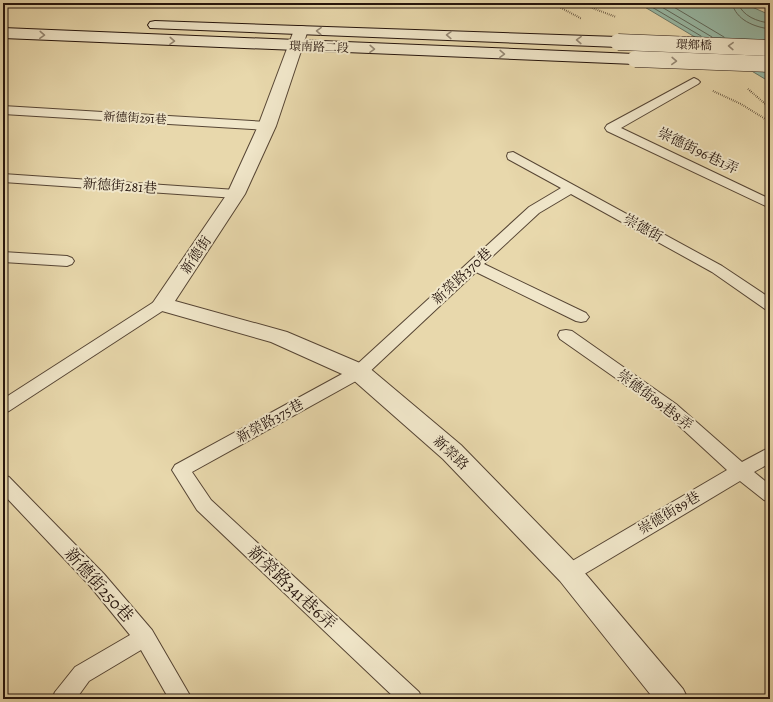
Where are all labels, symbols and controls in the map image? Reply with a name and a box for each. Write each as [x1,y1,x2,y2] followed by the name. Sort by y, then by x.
[316,26,322,35] one-way arrow
[39,30,45,39] one-way arrow
[446,31,452,40] one-way arrow
[169,36,175,45] one-way arrow
[576,36,582,45] one-way arrow
[676,36,712,54] street label: 環鄉橋
[289,38,349,56] street label: 環南路二段
[728,42,734,50] one-way arrow
[369,45,375,54] one-way arrow
[499,50,505,59] one-way arrow
[671,57,677,65] one-way arrow
[103,108,167,128] street label: 新德街291巷
[654,123,742,179] street label: 崇德街96巷1弄
[82,174,158,198] street label: 新德街281巷
[620,210,666,246] street label: 崇德街
[176,232,216,278] street label: 新德街
[428,243,496,309] street label: 新榮路370巷
[613,365,697,435] street label: 崇德街89巷8弄
[233,395,307,447] street label: 新榮路375巷
[429,432,473,474] street label: 新榮路
[634,487,704,539] street label: 崇德街89巷
[243,541,341,635] street label: 新榮路341巷6弄
[60,543,138,627] street label: 新德街250巷

